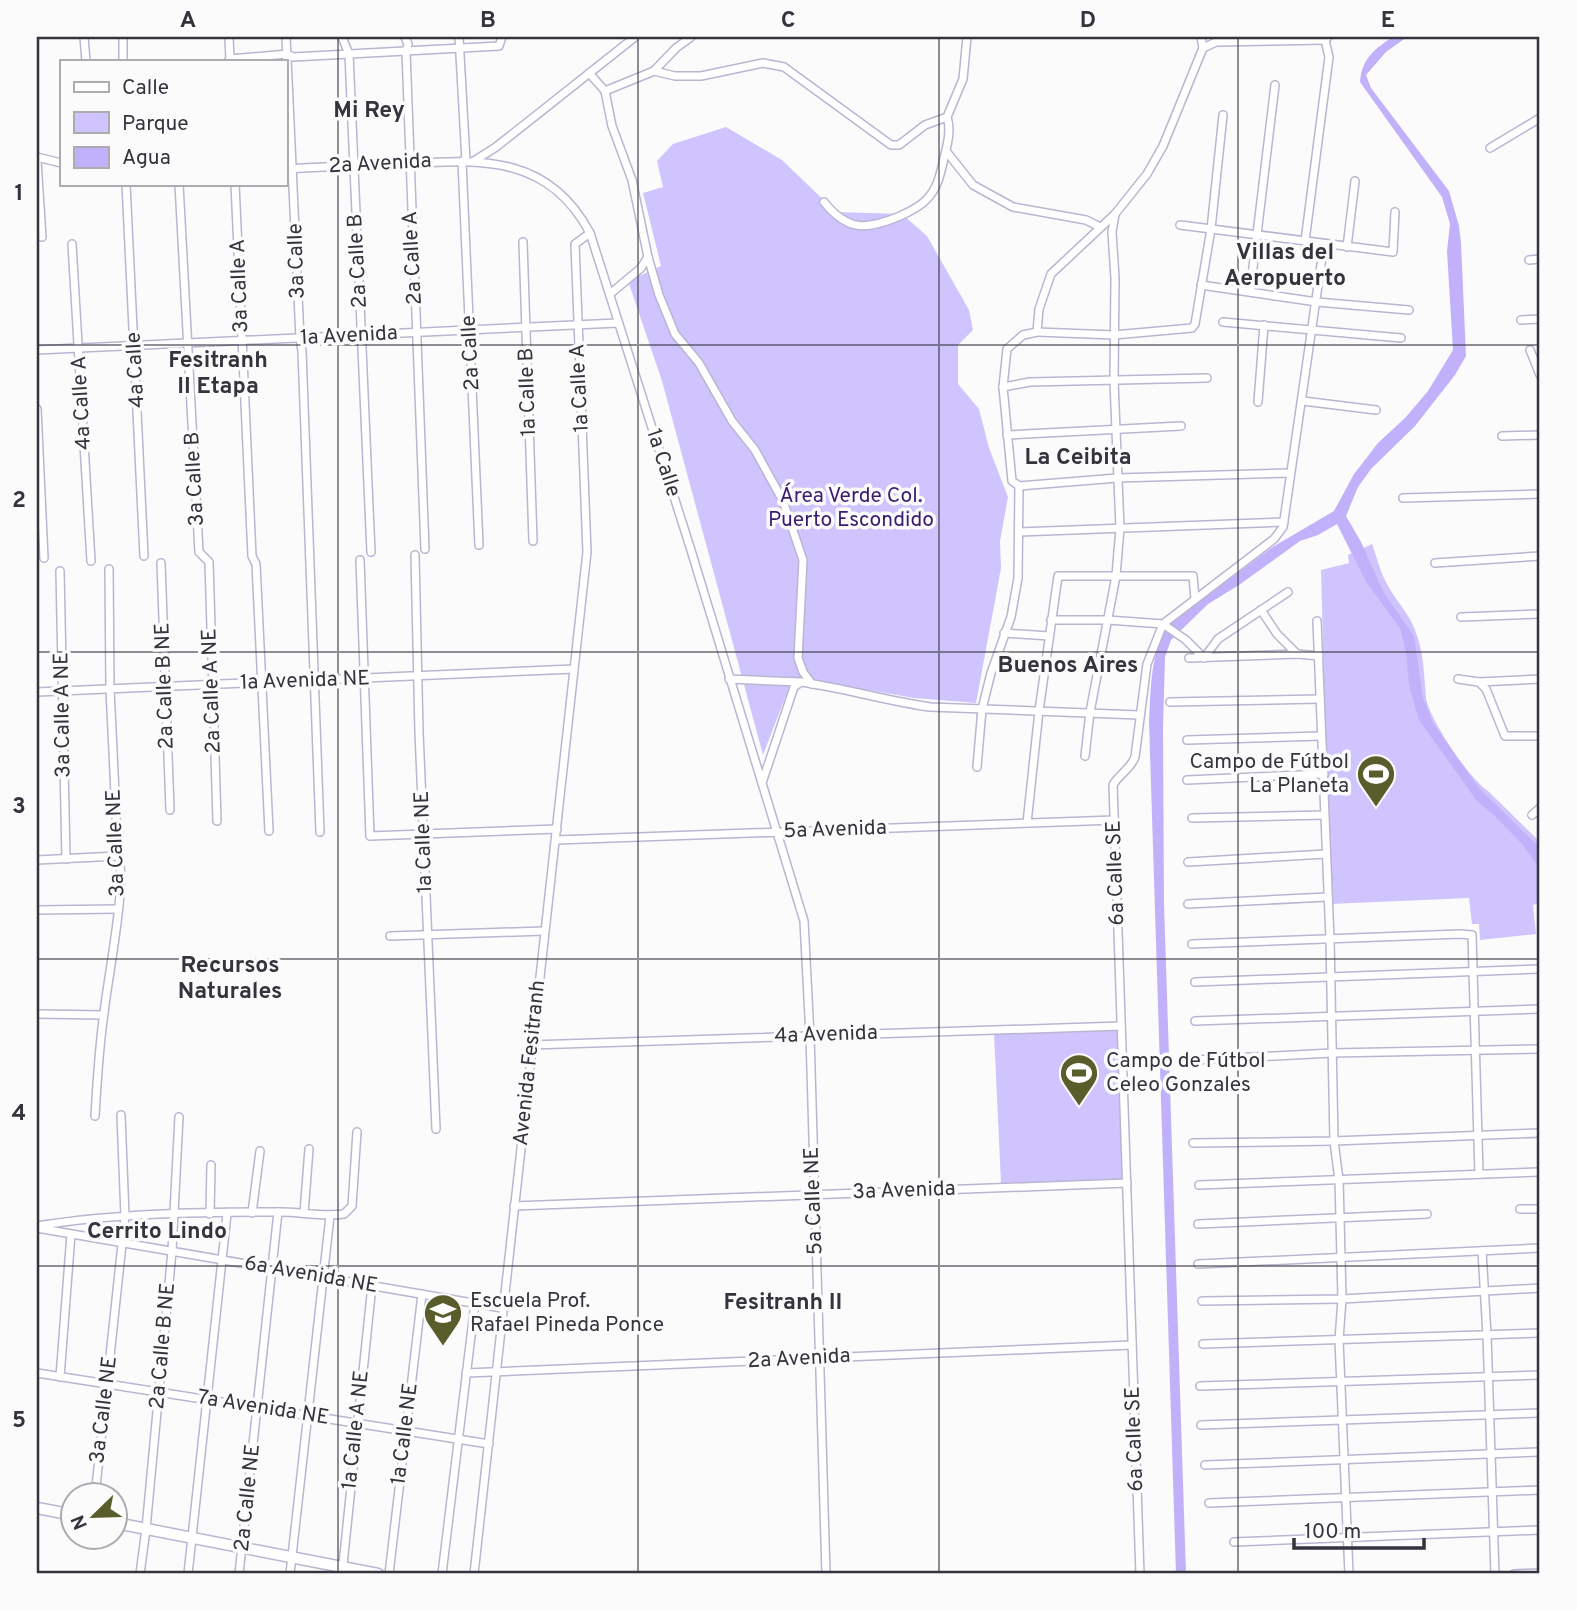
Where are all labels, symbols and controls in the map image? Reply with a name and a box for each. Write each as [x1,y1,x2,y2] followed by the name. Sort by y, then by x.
[180,7,196,36] text: A
[480,7,496,36] text: B
[781,7,795,36] text: C
[1080,7,1096,36] text: D
[1381,7,1395,36] text: E
[60,60,287,186] legend
[122,75,169,102] text: Calle
[333,97,405,126] district label: Mi Rey
[122,111,189,138] text: Parque
[122,145,171,172] text: Agua
[328,148,432,180] street label: 2a Avenida
[14,180,24,209] text: 1
[397,210,429,306] street label: 2a Calle A
[342,213,374,309] street label: 2a Calle B
[282,223,312,299] street label: 3a Calle
[225,239,255,333] street label: 3a Calle A
[1224,239,1346,294] district label: Villas del Aeropuerto
[456,314,486,392] street label: 2a Calle
[300,320,398,352] street label: 1a Avenida
[121,331,151,409] street label: 4a Calle
[564,343,596,433] street label: 1a Calle A
[168,347,268,402] district label: Fesitranh II Etapa
[513,347,543,437] street label: 1a Calle B
[66,355,98,451] street label: 4a Calle A
[639,425,687,501] street label: 1a Calle
[179,431,211,527] street label: 3a Calle B
[1024,444,1132,473] district label: La Ceibita
[768,482,934,534] park label: Área Verde Col. Puerto Escondido
[12,487,26,516] text: 2
[149,622,181,750] street label: 2a Calle B NE
[196,628,228,754] street label: 2a Calle A NE
[48,652,78,778] street label: 3a Calle A NE
[998,652,1138,681] district label: Buenos Aires
[240,665,370,697] street label: 1a Avenida NE
[1189,749,1349,800] place label: Campo de Fútbol La Planeta
[1355,753,1397,808] sports icon: Campo de Fútbol La Planeta
[101,789,131,897] street label: 3a Calle NE
[409,790,439,894] street label: 1a Calle NE
[12,793,26,822] text: 3
[783,815,887,845] street label: 5a Avenida
[1101,820,1131,926] street label: 6a Calle SE
[178,952,282,1007] district label: Recursos Naturales
[508,979,552,1147] street label: Avenida Fesitranh
[774,1020,878,1050] street label: 4a Avenida
[1106,1048,1266,1099] place label: Campo de Fútbol Celeo Gonzales
[1058,1052,1100,1107] sports icon: Campo de Fútbol Celeo Gonzales
[12,1100,26,1129] text: 4
[799,1146,829,1256] street label: 5a Calle NE
[852,1176,956,1206] street label: 3a Avenida
[87,1218,227,1247] district label: Cerrito Lindo
[242,1250,380,1300] street label: 6a Avenida NE
[144,1282,182,1410] street label: 2a Calle B NE
[470,1288,664,1339] place label: Escuela Prof. Rafael Pineda Ponce
[724,1289,842,1318] district label: Fesitranh II
[422,1292,464,1347] school or university icon: Escuela Prof. Rafael Pineda Ponce
[747,1343,851,1375] street label: 2a Avenida
[84,1355,124,1465] street label: 3a Calle NE
[336,1369,376,1491] street label: 1a Calle A NE
[385,1382,425,1486] street label: 1a Calle NE
[195,1384,331,1432] street label: 7a Avenida NE
[1120,1386,1150,1492] street label: 6a Calle SE
[12,1407,26,1436] text: 5
[229,1443,267,1553] street label: 2a Calle NE
[60,1482,130,1552] north arrow
[1294,1506,1423,1550] scale bar
[66,1511,94,1533] text: N
[1304,1519,1361,1546] text: 100 m

